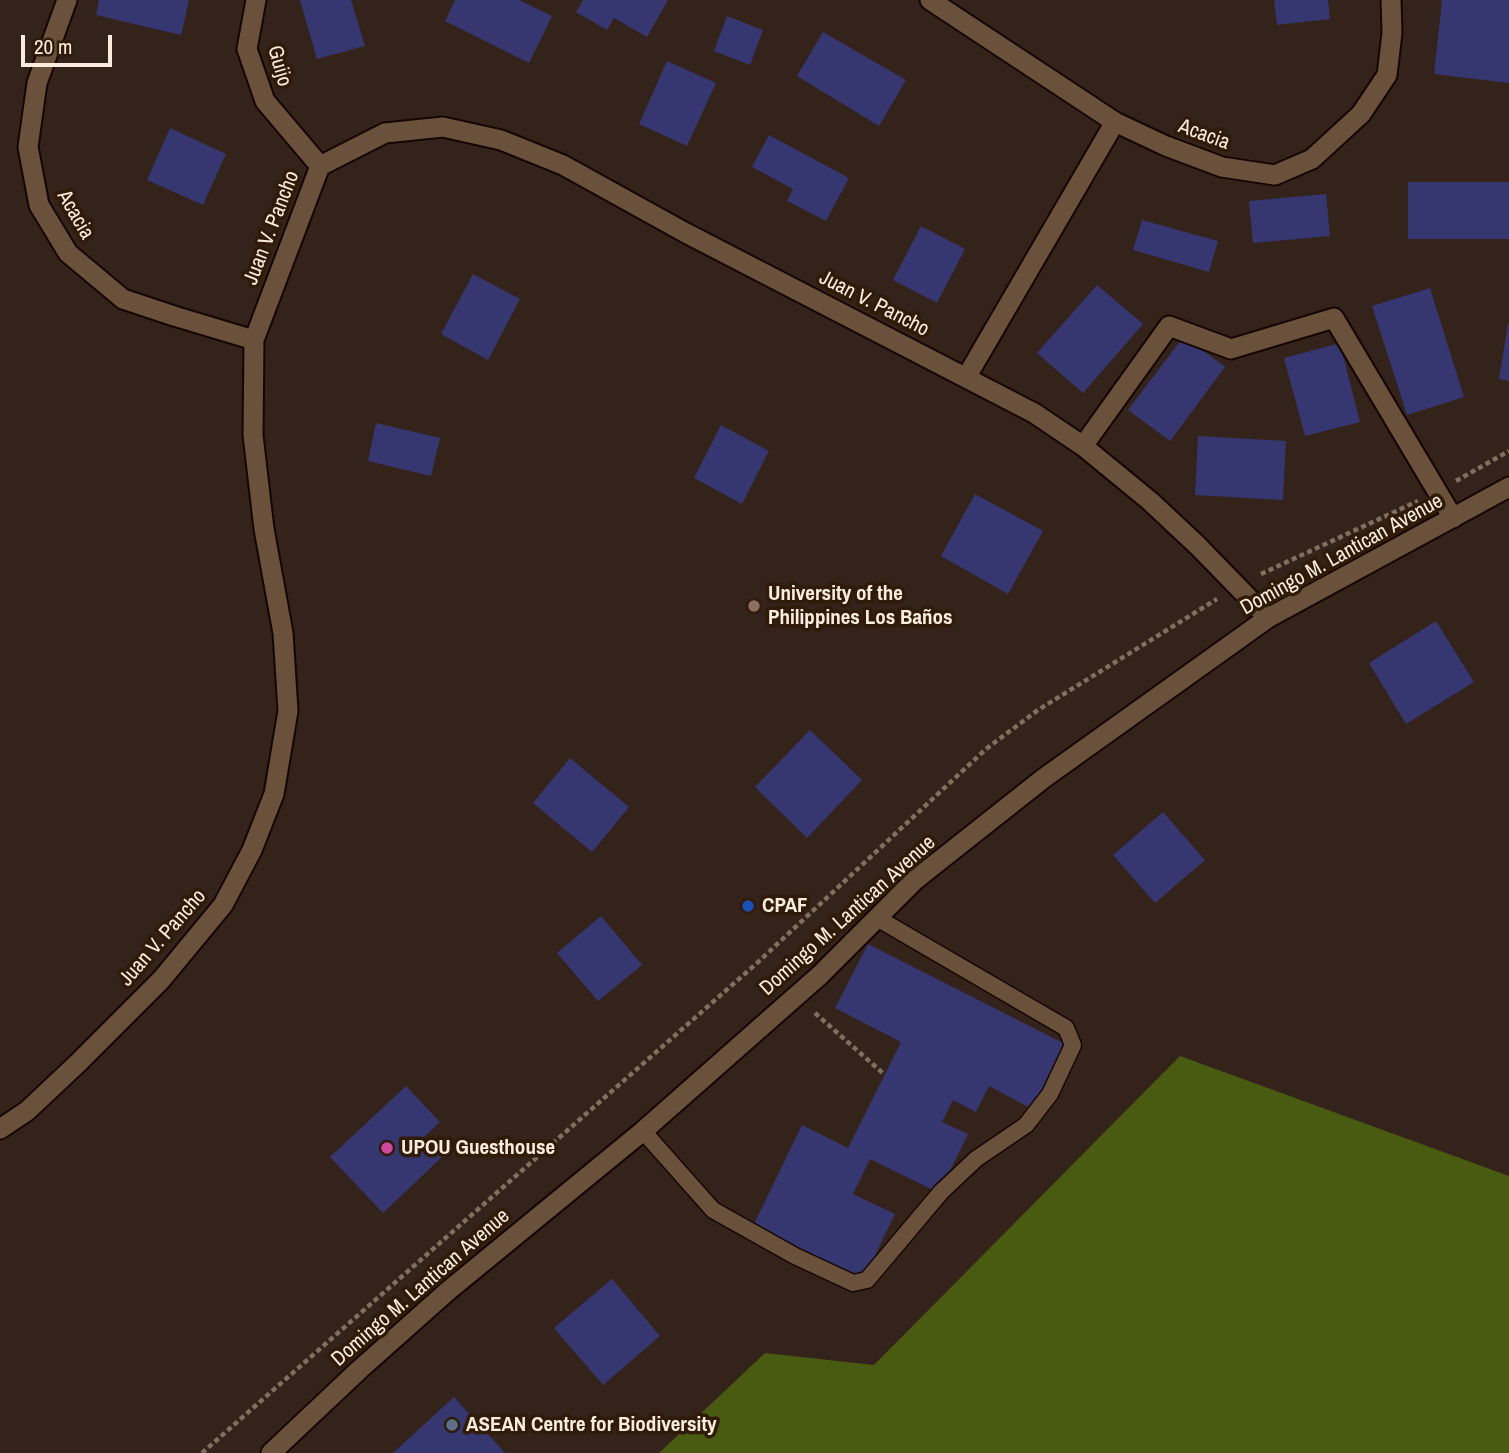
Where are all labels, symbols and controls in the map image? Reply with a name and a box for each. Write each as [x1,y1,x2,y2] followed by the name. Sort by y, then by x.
[24,21,116,65] scale bar
[34,32,72,61] text: 20 m
[261,43,297,89] street label: Guijo
[1175,114,1233,156] street label: Acacia
[239,167,305,289] street label: Juan V. Pancho
[51,186,99,244] street label: Acacia
[815,266,933,342] street label: Juan V. Pancho
[1236,489,1448,621] street label: Domingo M. Lantican Avenue
[768,581,953,631] place label: University of the Philippines Los Baños
[746,598,762,614] marker: University of the Philippines Los Baños
[755,831,941,1001] street label: Domingo M. Lantican Avenue
[114,884,212,992] street label: Juan V. Pancho
[762,893,808,919] place label: CPAF
[740,898,756,914] marker: CPAF
[401,1135,555,1161] place label: UPOU Guesthouse
[379,1140,395,1156] marker: UPOU Guesthouse
[327,1204,515,1372] street label: Domingo M. Lantican Avenue
[466,1412,717,1438] place label: ASEAN Centre for Biodiversity
[444,1417,460,1433] marker: ASEAN Centre for Biodiversity

